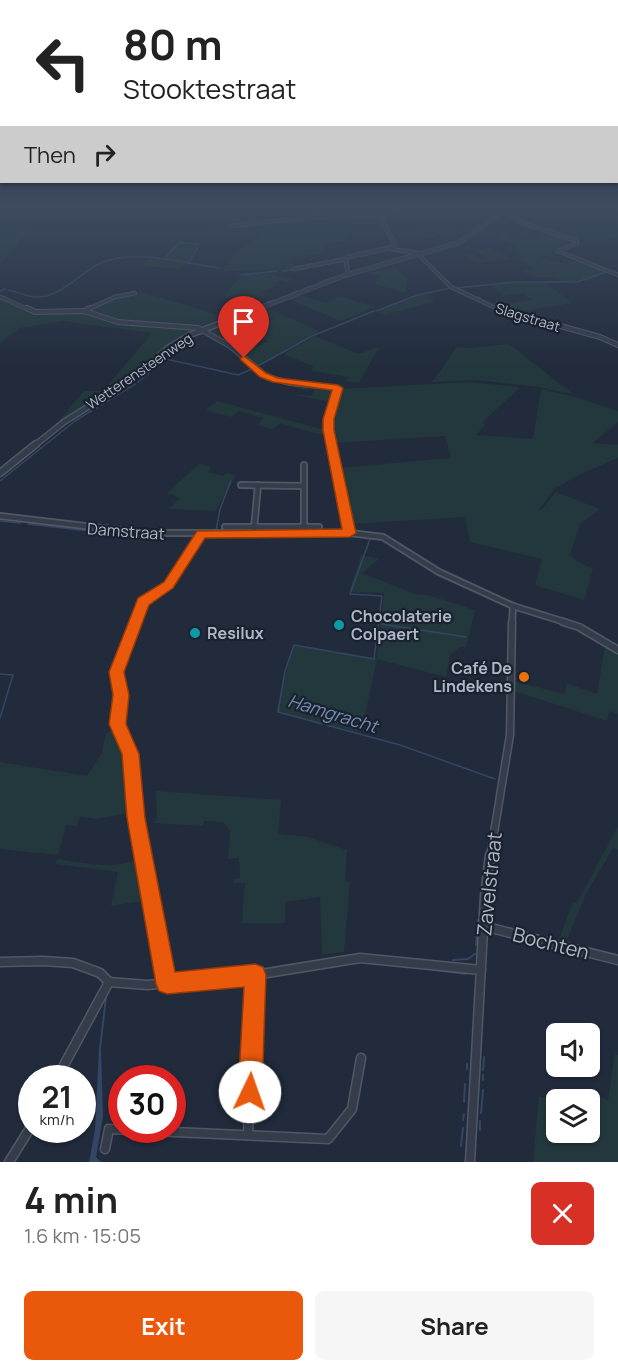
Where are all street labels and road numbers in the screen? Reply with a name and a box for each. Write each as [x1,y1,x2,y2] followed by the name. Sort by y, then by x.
[493,298,563,336] street label: Slagstraat
[82,328,196,414] street label: Wetterensteenweg
[87,517,165,545] street label: Damstraat
[470,831,508,937] street label: Zavelstraat
[510,920,592,966] street label: Bochten

